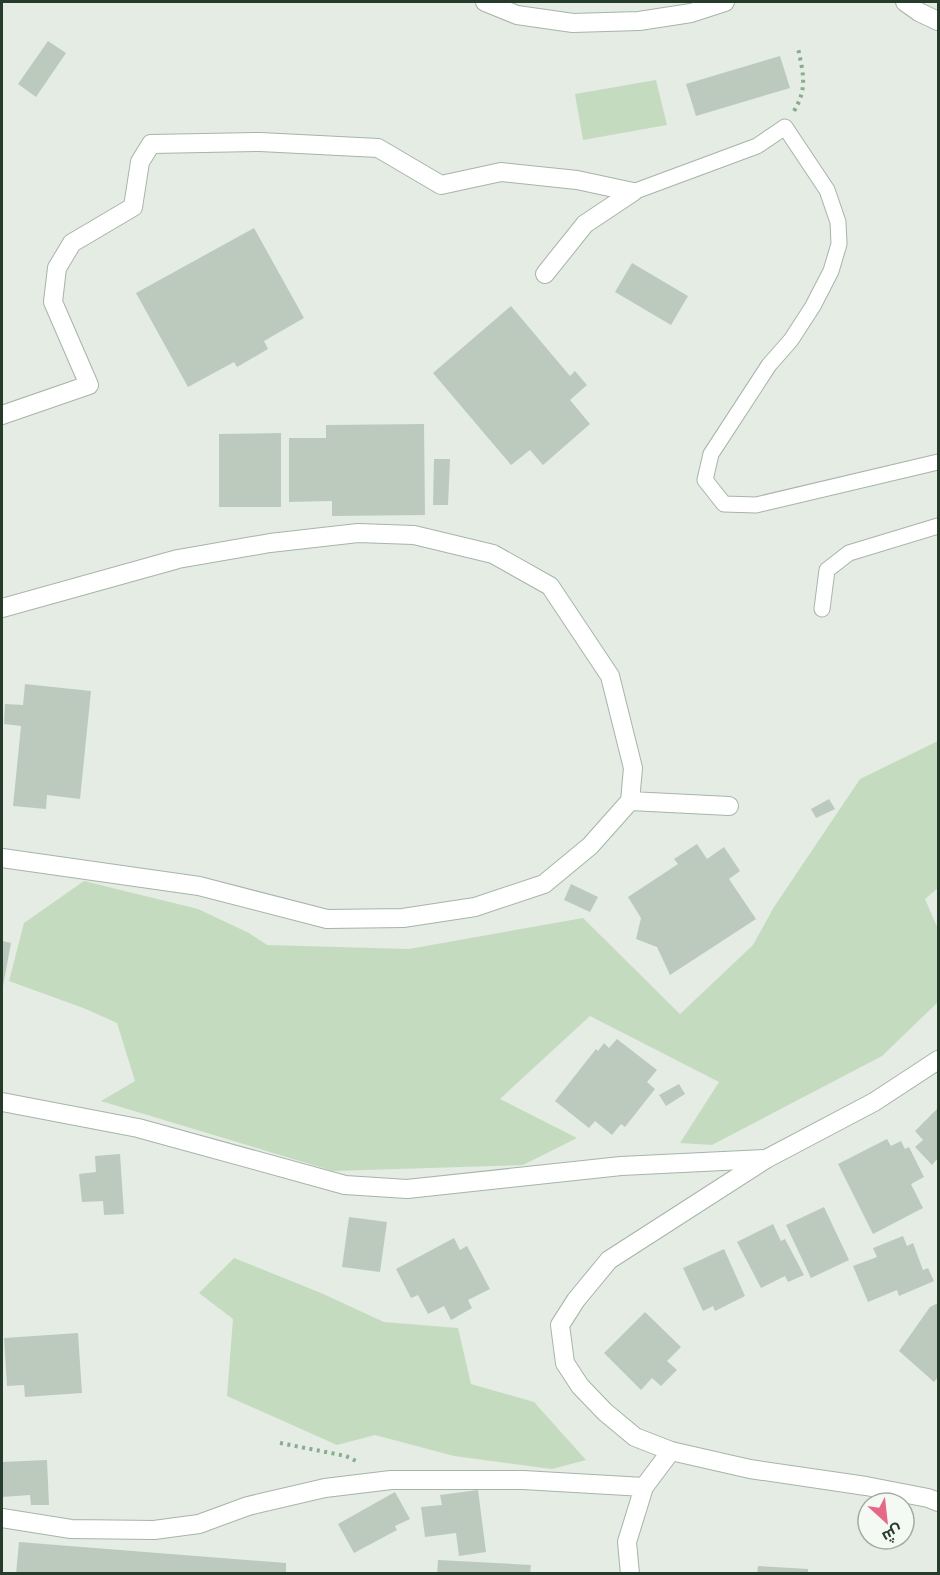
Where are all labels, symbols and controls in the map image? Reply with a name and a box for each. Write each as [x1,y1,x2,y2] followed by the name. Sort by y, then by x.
[856,1491,916,1551] north arrow
[879,1521,906,1548] text: ش

